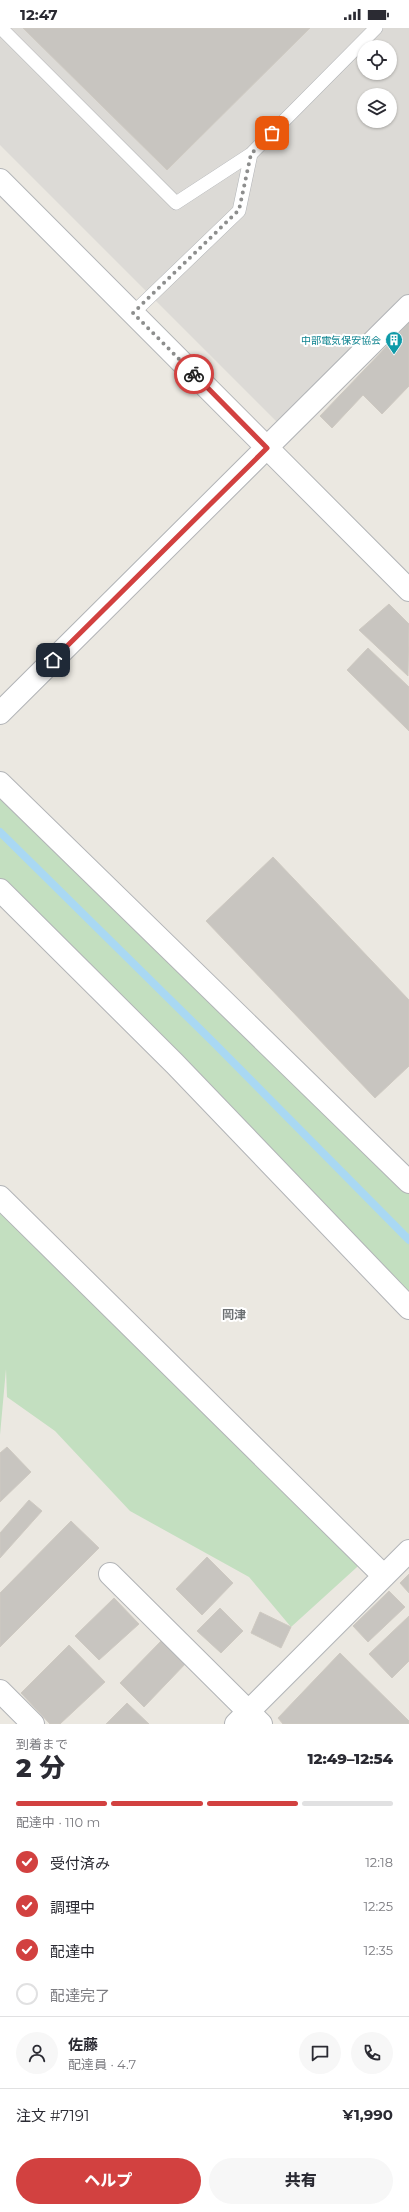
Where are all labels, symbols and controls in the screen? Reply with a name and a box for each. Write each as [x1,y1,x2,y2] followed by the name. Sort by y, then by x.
[20,5,58,24] text: 12:47
[357,40,397,128] map controls
[357,40,397,80] button: locate
[357,88,397,128] button: layers
[255,116,289,150] pin
[261,122,283,144] icon: bag
[384,330,404,355] building icon: 中部電気保安協会
[301,334,381,347] place label: 中部電気保安協会
[174,354,214,394] courier
[183,363,205,385] icon: bike
[36,643,70,677] pin
[42,649,64,671] icon: home
[222,1307,246,1322] district label: 岡津
[16,1736,68,1752] text: 到着まで
[307,1749,393,1768] text: 12:49–12:54
[16,1752,65,1784] text: 2 分
[16,1814,100,1830] text: 配達中 · 110 m
[16,1851,38,1873] icon: check
[50,1854,110,1873] text: 受付済み
[365,1854,393,1870] text: 12:18
[16,1895,38,1917] icon: check
[50,1898,95,1917] text: 調理中
[363,1898,393,1914] text: 12:25
[16,1939,38,1961] icon: check
[50,1942,95,1961] text: 配達中
[364,1942,393,1958] text: 12:35
[50,1986,110,2005] text: 配達完了
[16,2032,58,2074] button: person
[299,2032,341,2074] button: chat
[351,2032,393,2074] button: phone
[68,2035,98,2054] text: 佐藤
[68,2056,136,2072] text: 配達員 · 4.7
[342,2105,393,2124] text: ¥1,990
[16,2106,89,2125] text: 注文 #7191
[16,2158,201,2204] button: ヘルプ
[209,2158,393,2204] button: 共有

